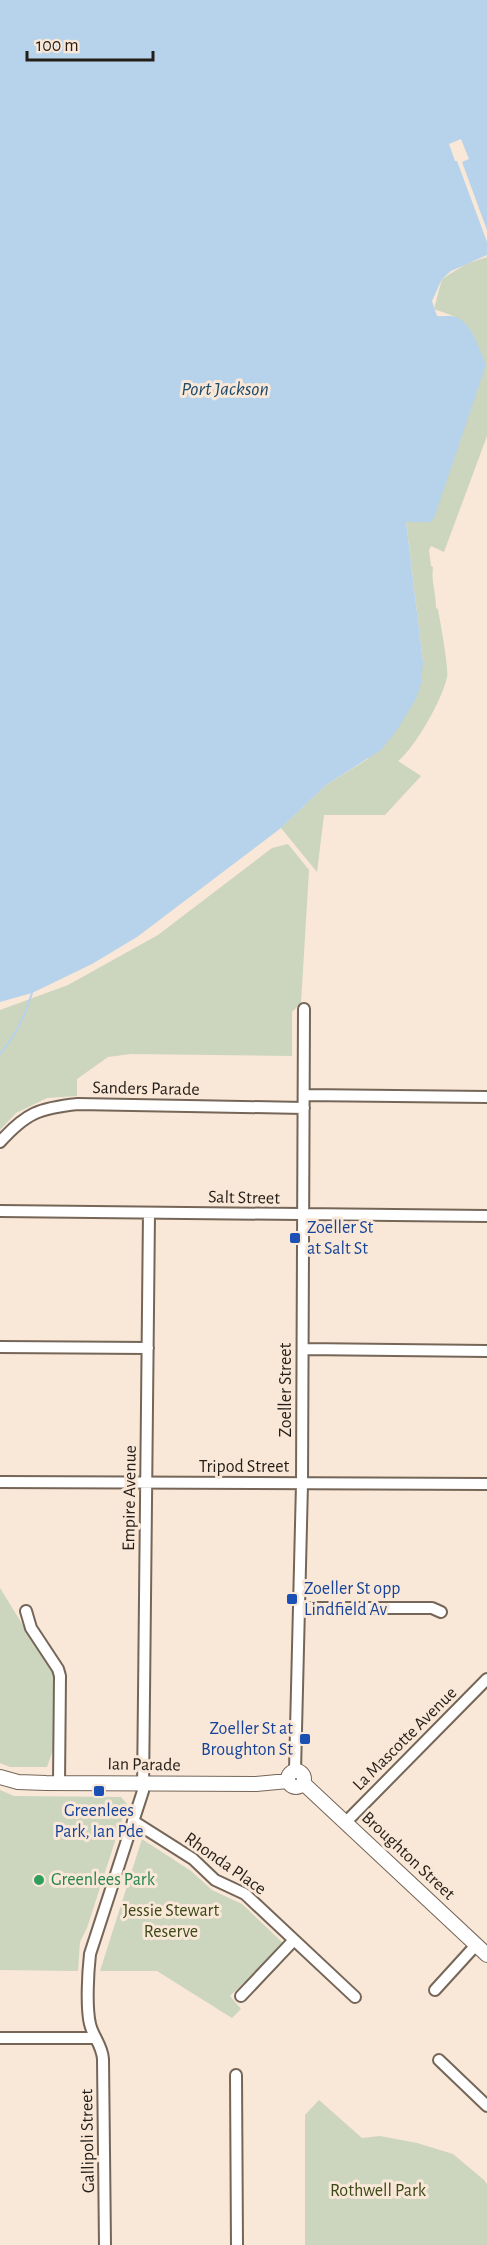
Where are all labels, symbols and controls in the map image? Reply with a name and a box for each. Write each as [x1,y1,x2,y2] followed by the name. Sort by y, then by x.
[27,24,153,62] scale bar
[36,37,79,55] text: 100 m
[181,379,269,399] water label: Port Jackson
[92,1079,200,1099] street label: Sanders Parade
[208,1188,280,1208] street label: Salt Street
[307,1219,374,1258] place label: Zoeller St at Salt St
[288,1231,302,1245] marker: Zoeller St at Salt St
[277,1342,295,1437] street label: Zoeller Street
[120,1445,140,1551] street label: Empire Avenue
[199,1458,290,1476] street label: Tripod Street
[304,1580,401,1619] place label: Zoeller St opp Lindfield Av
[285,1592,299,1606] marker: Zoeller St opp Lindfield Av
[350,1684,460,1794] street label: La Mascotte Avenue
[201,1720,293,1759] place label: Zoeller St at Broughton St
[298,1732,312,1746] marker: Zoeller St at Broughton St
[107,1755,181,1775] street label: Ian Parade
[92,1784,106,1798] marker: Greenlees Park, Ian Pde
[54,1802,144,1841] place label: Greenlees Park, Ian Pde
[358,1808,458,1904] street label: Broughton Street
[181,1829,269,1899] street label: Rhonda Place
[51,1871,156,1889] place label: Greenlees Park
[32,1873,46,1887] marker: Greenlees Park
[123,1902,219,1941] park label: Jessie Stewart Reserve
[78,2088,98,2193] street label: Gallipoli Street
[330,2182,427,2200] park label: Rothwell Park

